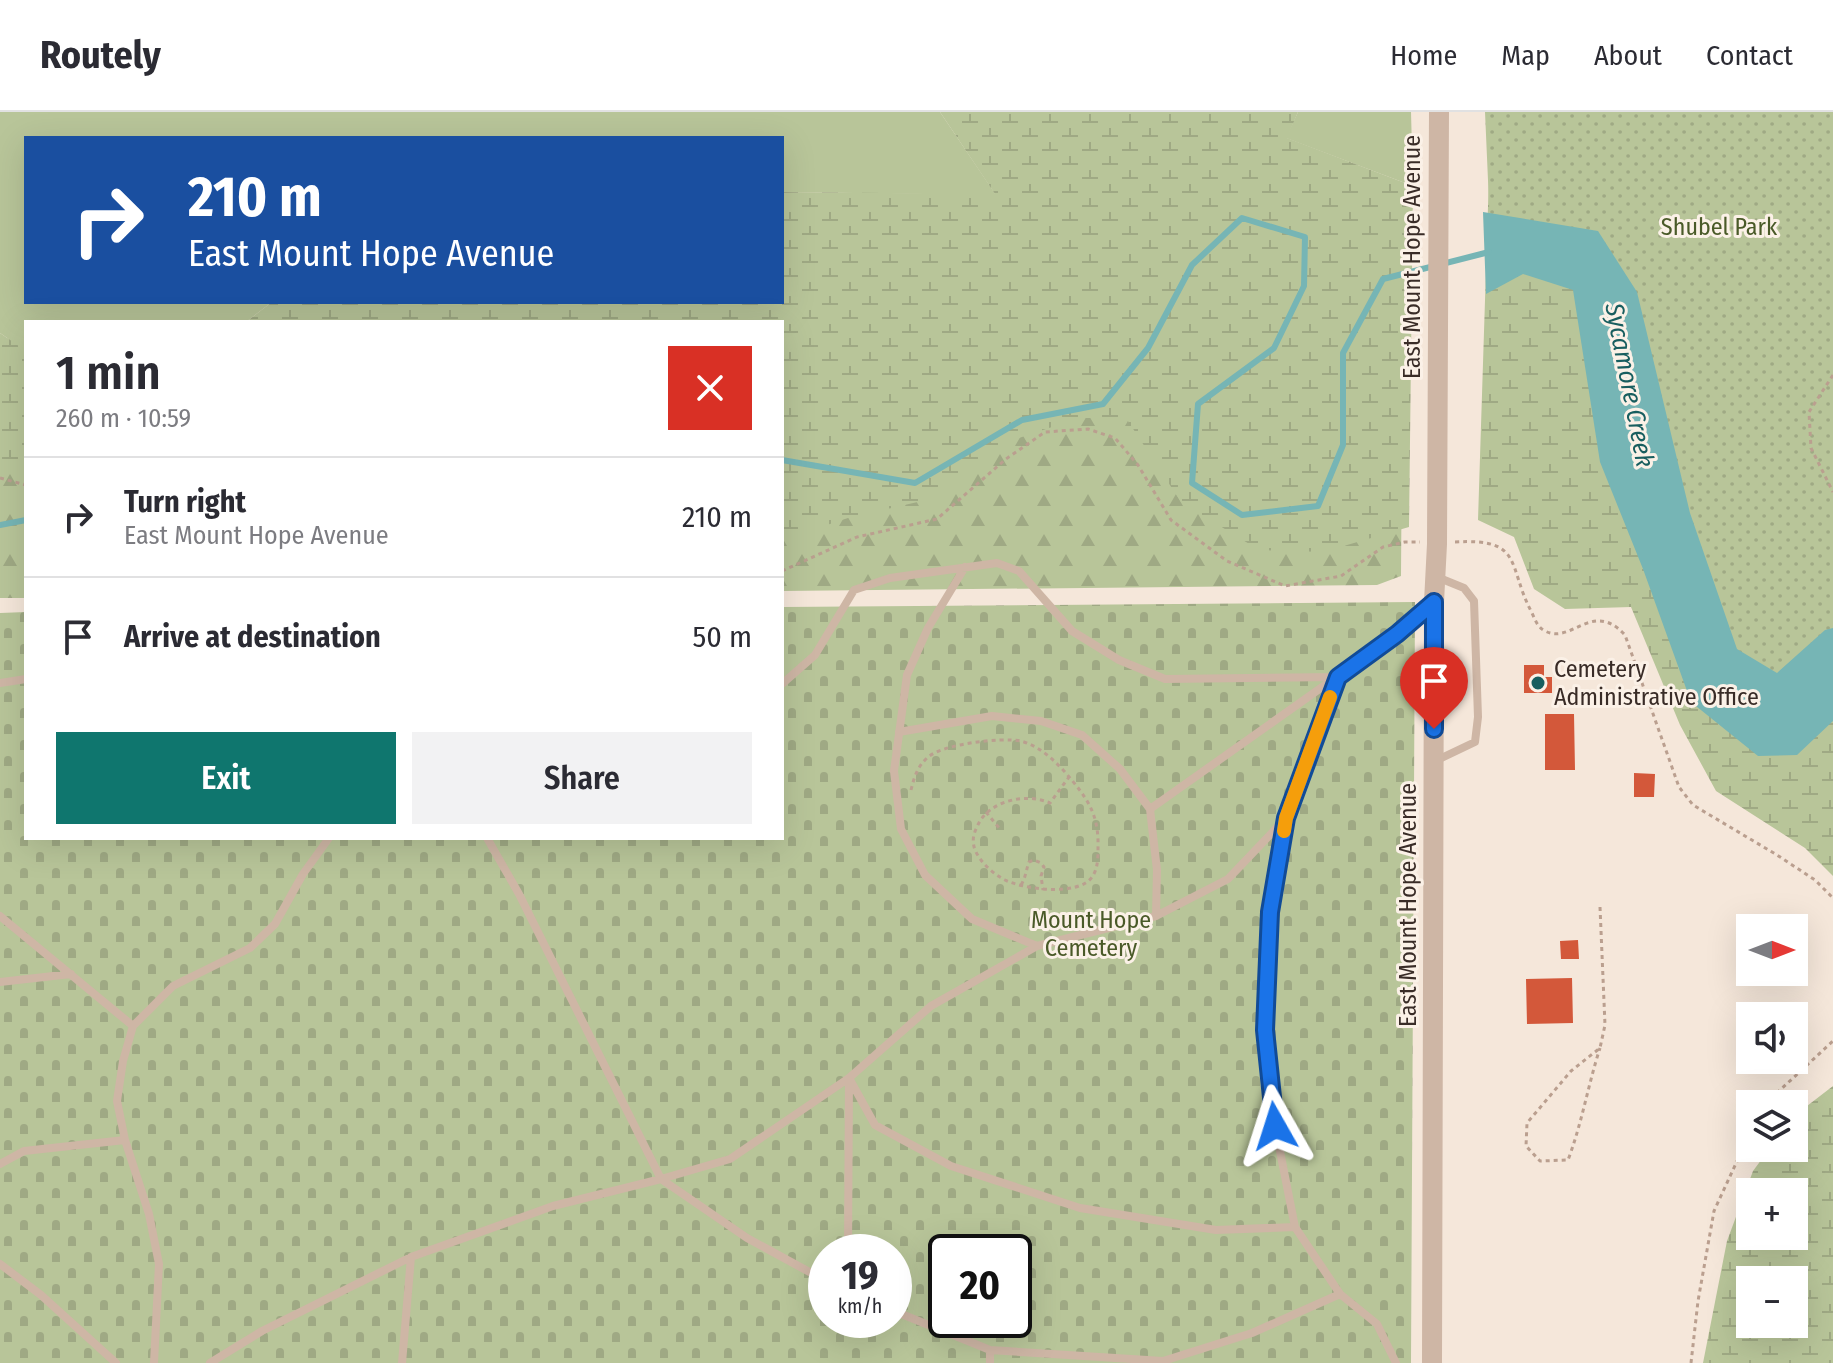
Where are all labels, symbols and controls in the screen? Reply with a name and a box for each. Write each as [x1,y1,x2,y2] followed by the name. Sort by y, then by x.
[40,32,161,78] text: Routely
[1390,39,1457,72] text: Home
[1501,39,1550,72] text: Map
[1594,39,1662,72] text: About
[1706,39,1793,72] text: Contact
[1398,135,1426,379] street label: East Mount Hope Avenue
[188,164,322,231] text: 210 m
[56,168,160,272] icon: right
[1661,213,1778,241] park label: Shubel Park
[188,232,554,276] text: East Mount Hope Avenue
[1598,299,1661,470] water label: Sycamore Creek
[56,344,161,402] text: 1 min
[668,346,752,430] button: close
[56,403,191,434] text: 260 m · 10:59
[124,484,246,520] text: Turn right
[56,495,100,539] icon: right
[682,499,752,535] text: 210 m
[124,520,389,551] text: East Mount Hope Avenue
[56,615,100,659] icon: arrive
[124,619,381,655] text: Arrive at destination
[692,619,752,655] text: 50 m
[1400,647,1468,729] pin
[1554,655,1759,711] place label: Cemetery Administrative Office
[1412,659,1456,703] icon: arrive
[1529,674,1547,692] marker: Cemetery Administrative Office
[56,732,396,824] button: Exit
[412,732,752,824] button: Share
[1394,783,1422,1027] street label: East Mount Hope Avenue
[1031,906,1151,962] park label: Mount Hope Cemetery
[1736,914,1808,986] north arrow
[1736,914,1808,1338] map controls
[1736,1002,1808,1074] button: sound
[1233,1084,1317,1168] position arrow
[1736,1090,1808,1162] button: layers
[1736,1178,1808,1250] button: +
[928,1234,1032,1338] speed limit sign: 20
[841,1252,879,1300] text: 19
[1736,1266,1808,1338] button: −
[838,1294,882,1318] text: km/h

